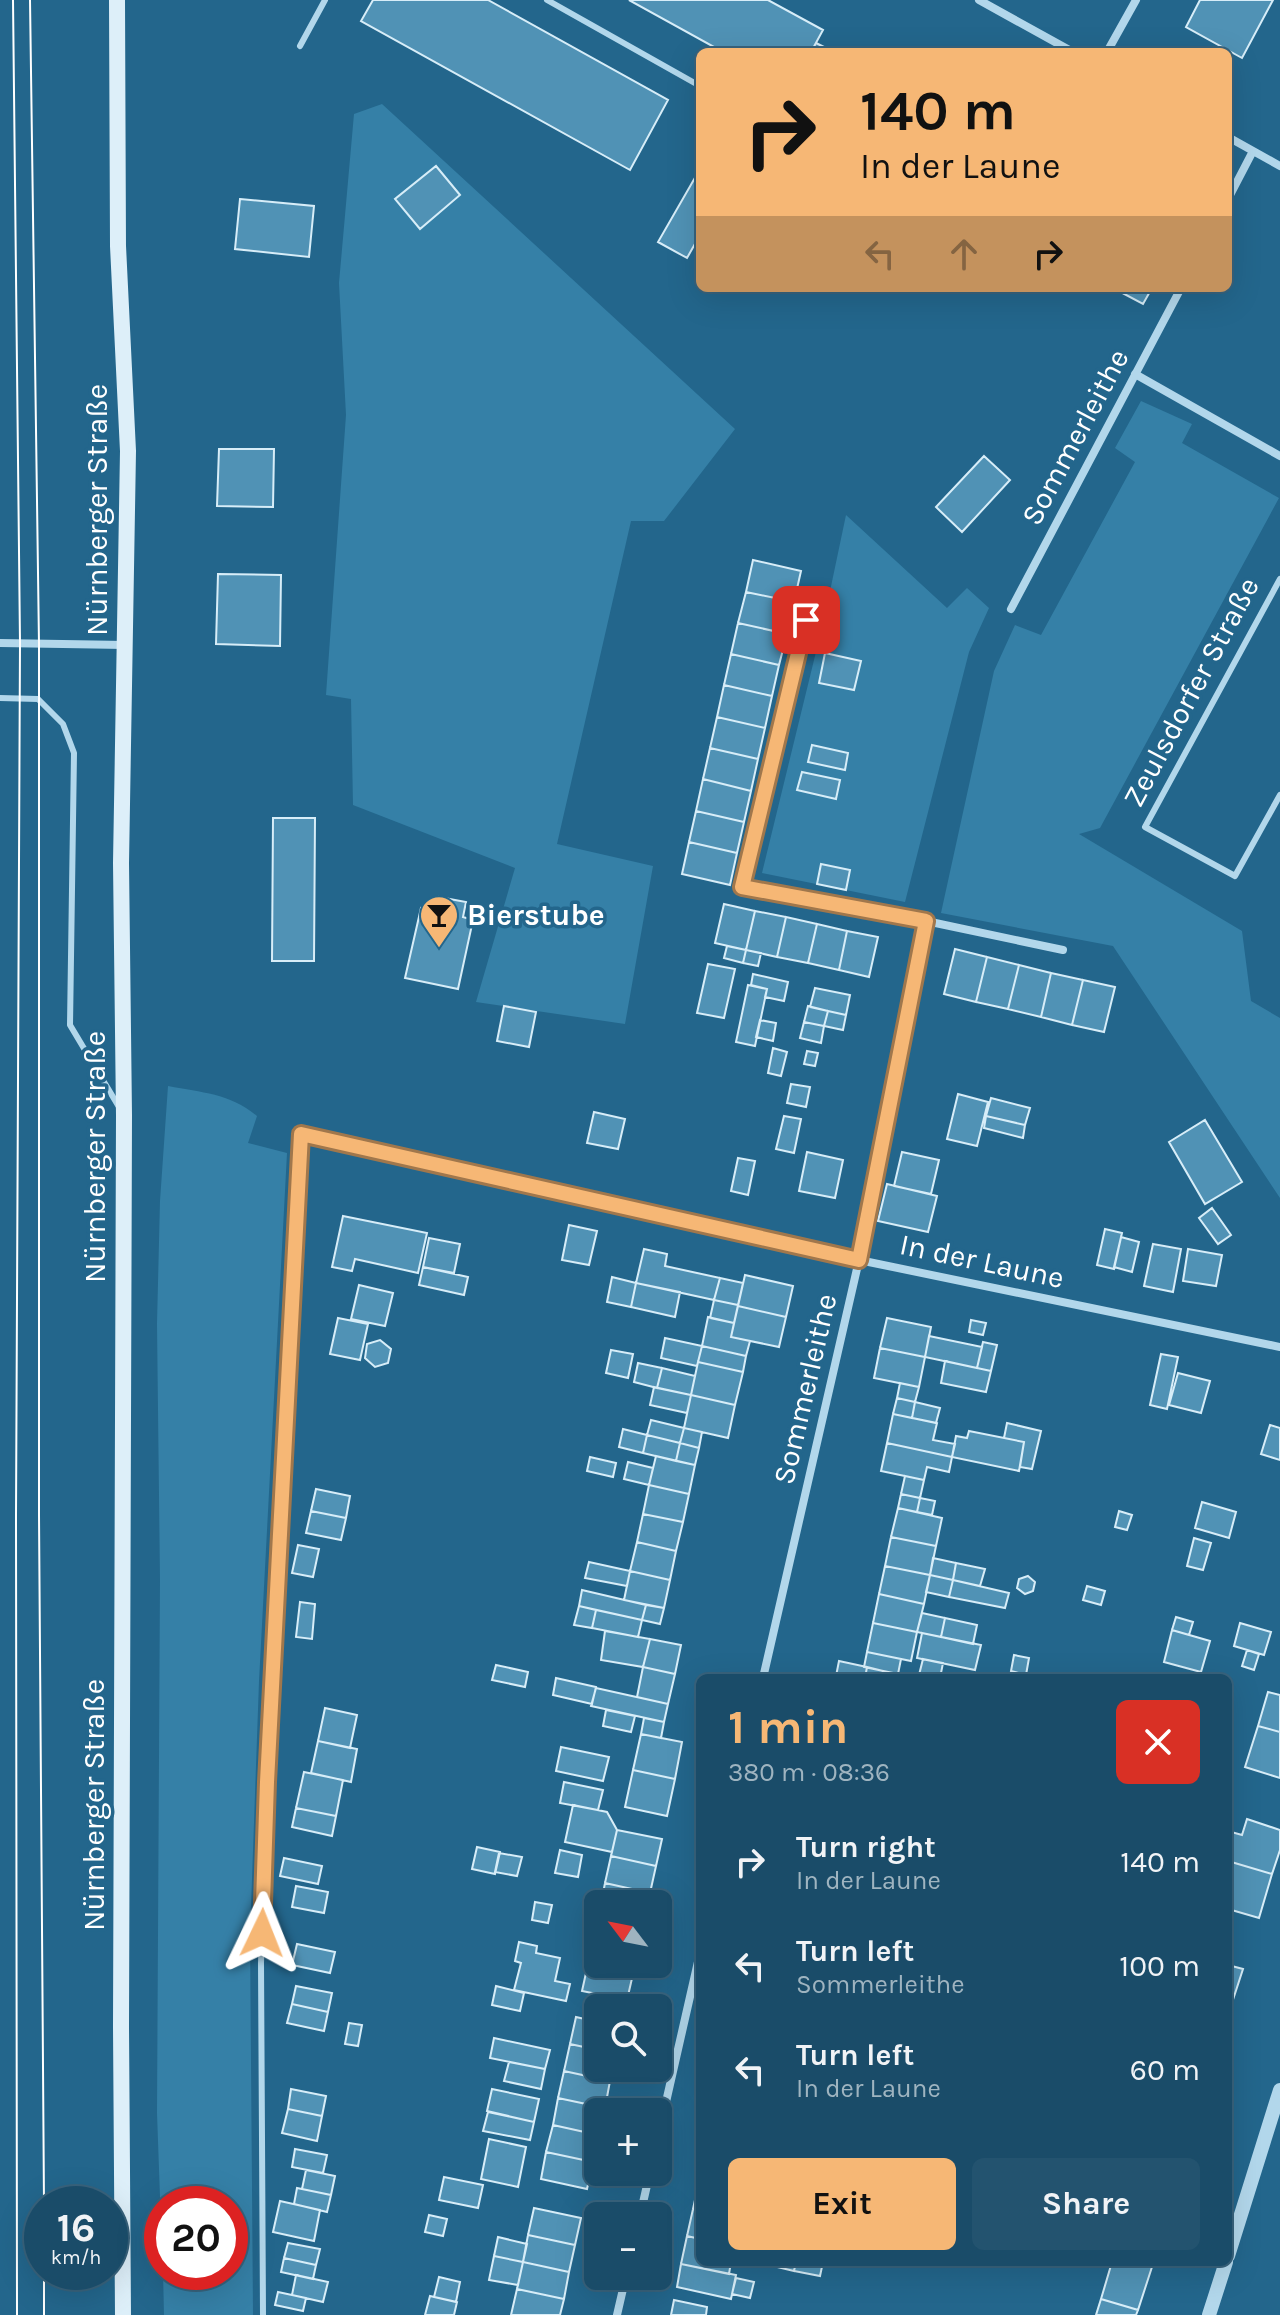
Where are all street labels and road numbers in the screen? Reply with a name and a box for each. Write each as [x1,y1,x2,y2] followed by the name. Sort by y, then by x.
[1013,343,1137,531] street label: Sommerleithe
[79,384,115,636] street label: Nürnberger Straße
[1115,571,1267,813] street label: Zeulsdorfer Straße
[77,1031,113,1283] street label: Nürnberger Straße
[897,1226,1067,1296] street label: In der Laune
[766,1290,844,1488] street label: Sommerleithe
[76,1679,112,1931] street label: Nürnberger Straße

